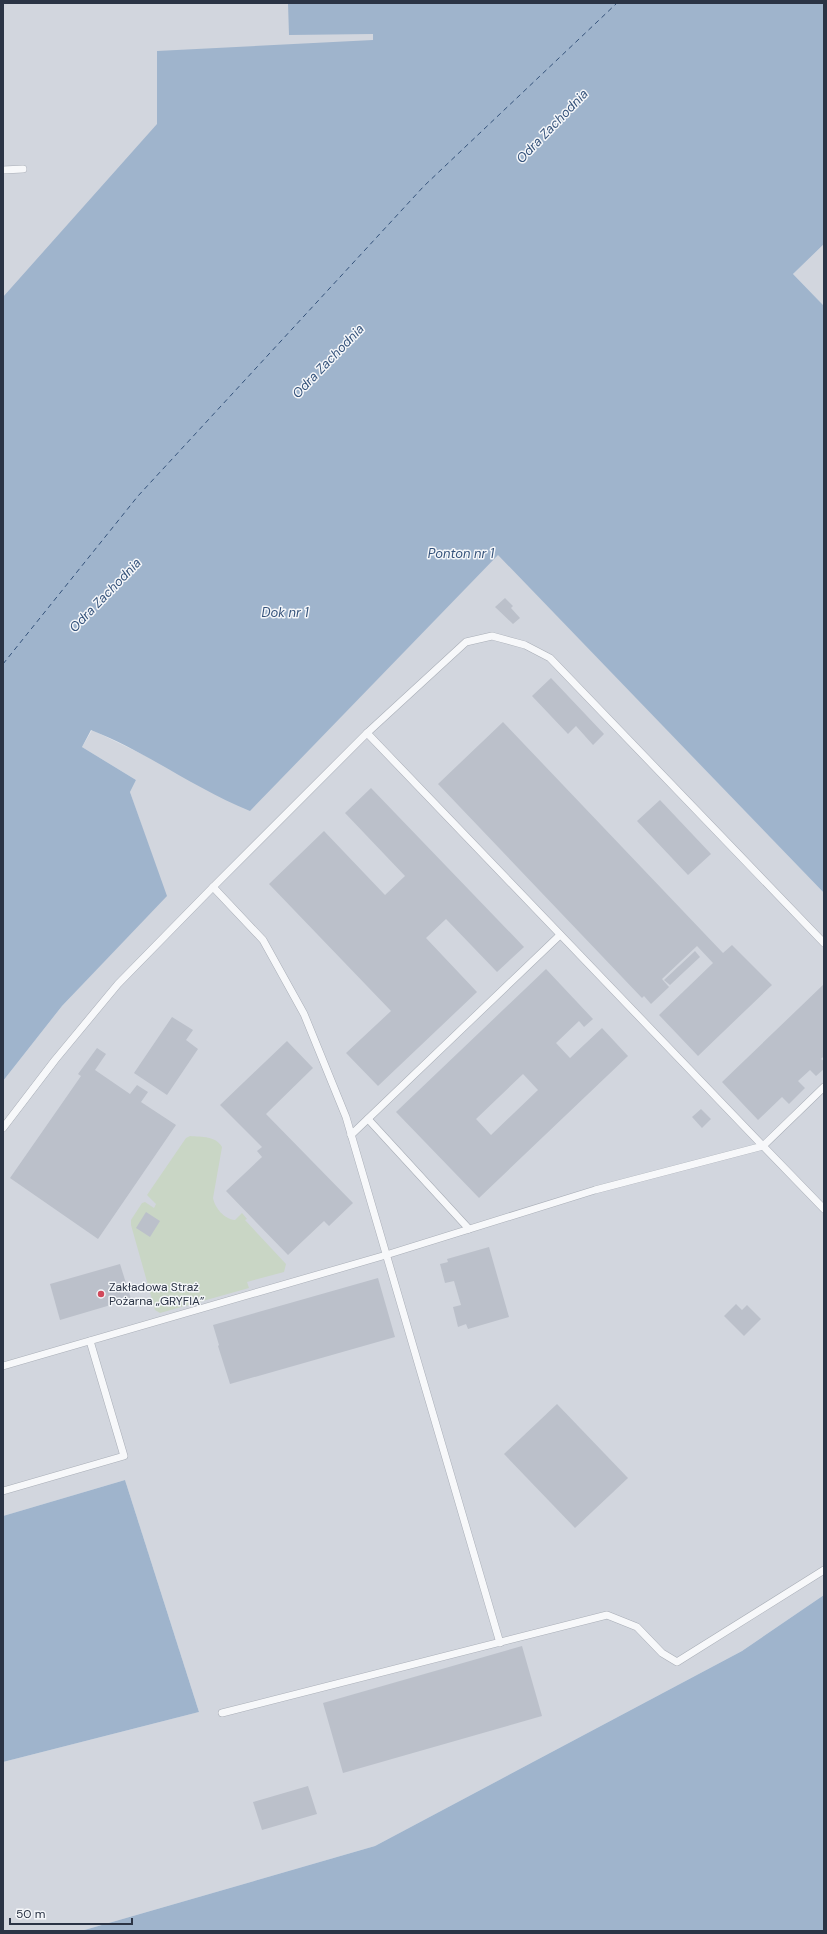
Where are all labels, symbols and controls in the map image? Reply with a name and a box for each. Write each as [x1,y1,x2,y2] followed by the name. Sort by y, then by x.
[512,85,592,167] water label: Odra Zachodnia
[288,320,368,402] water label: Odra Zachodnia
[428,545,495,562] water label: Ponton nr 1
[65,554,145,636] water label: Odra Zachodnia
[261,604,309,621] water label: Dok nr 1
[109,1279,205,1309] place label: Zakładowa Straż Pożarna „GRYFIA”
[96,1289,106,1299] marker: Zakładowa Straż Pożarna „GRYFIA”
[10,1900,132,1926] scale bar
[16,1906,45,1922] text: 50 m

